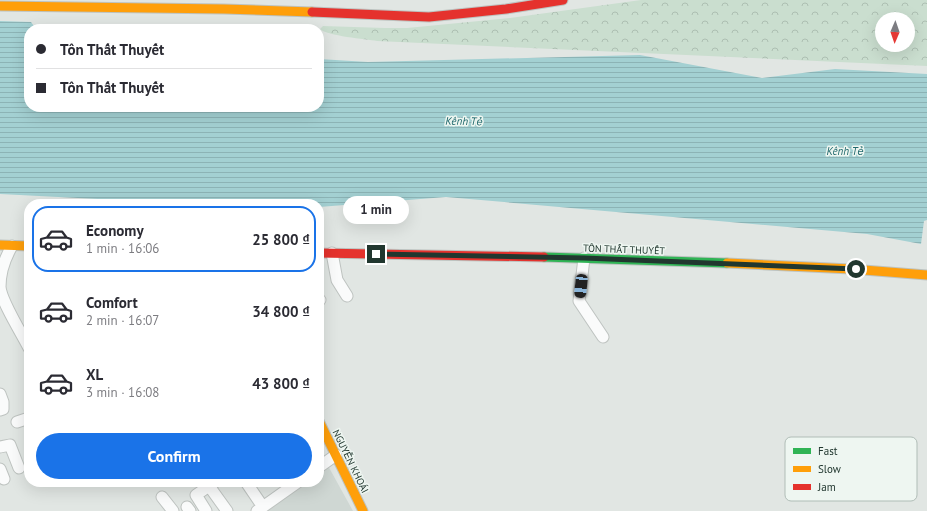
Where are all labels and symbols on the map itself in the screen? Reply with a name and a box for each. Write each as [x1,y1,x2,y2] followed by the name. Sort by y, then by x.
[875,12,915,52] north arrow
[445,114,483,128] water label: Kênh Tẻ
[826,144,864,158] water label: Kênh Tẻ
[343,196,409,224] callout: 1 min
[583,242,666,257] street label: TÔN THẤT THUYẾT
[367,245,385,263] route end
[847,260,865,278] route start
[574,273,588,299] car
[330,427,372,495] street label: NGUYỄN KHOÁI
[785,437,917,501] legend
[818,444,838,458] text: Fast
[818,462,841,476] text: Slow
[817,480,836,494] text: Jam

